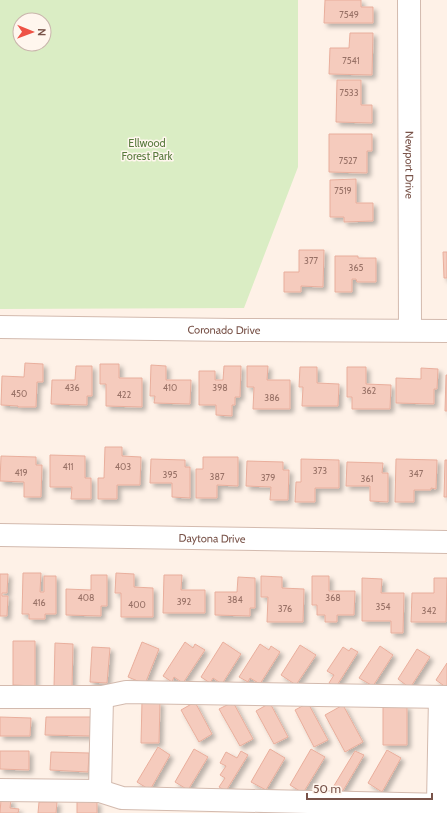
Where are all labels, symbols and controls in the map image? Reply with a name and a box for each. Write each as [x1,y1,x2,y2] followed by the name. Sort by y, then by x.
[339,9,359,20] house number: 7549
[12,12,52,52] north arrow
[35,28,49,36] text: N
[342,55,360,66] house number: 7541
[339,87,359,98] house number: 7533
[402,131,417,199] street label: Newport Drive
[122,136,172,163] park label: Ellwood Forest Park
[339,155,358,166] house number: 7527
[334,185,352,196] house number: 7519
[304,255,318,266] house number: 377
[349,262,364,273] house number: 365
[187,322,261,337] street label: Coronado Drive
[64,382,80,393] house number: 436
[163,382,177,393] house number: 410
[212,382,228,393] house number: 398
[362,385,377,396] house number: 362
[11,388,27,399] house number: 450
[117,389,132,400] house number: 422
[264,392,280,403] house number: 386
[62,461,74,472] house number: 411
[115,461,131,472] house number: 403
[313,465,327,476] house number: 373
[14,467,28,478] house number: 419
[409,468,424,479] house number: 347
[163,469,178,480] house number: 395
[210,471,225,482] house number: 387
[261,472,275,483] house number: 379
[361,473,373,484] house number: 361
[178,531,246,546] street label: Daytona Drive
[78,592,94,603] house number: 408
[325,592,341,603] house number: 368
[227,594,243,605] house number: 384
[177,596,192,607] house number: 392
[32,597,46,608] house number: 416
[128,599,146,610] house number: 400
[376,601,390,612] house number: 354
[278,603,292,614] house number: 376
[422,605,437,616] house number: 342
[307,775,432,801] scale bar
[313,781,341,796] text: 50 m

